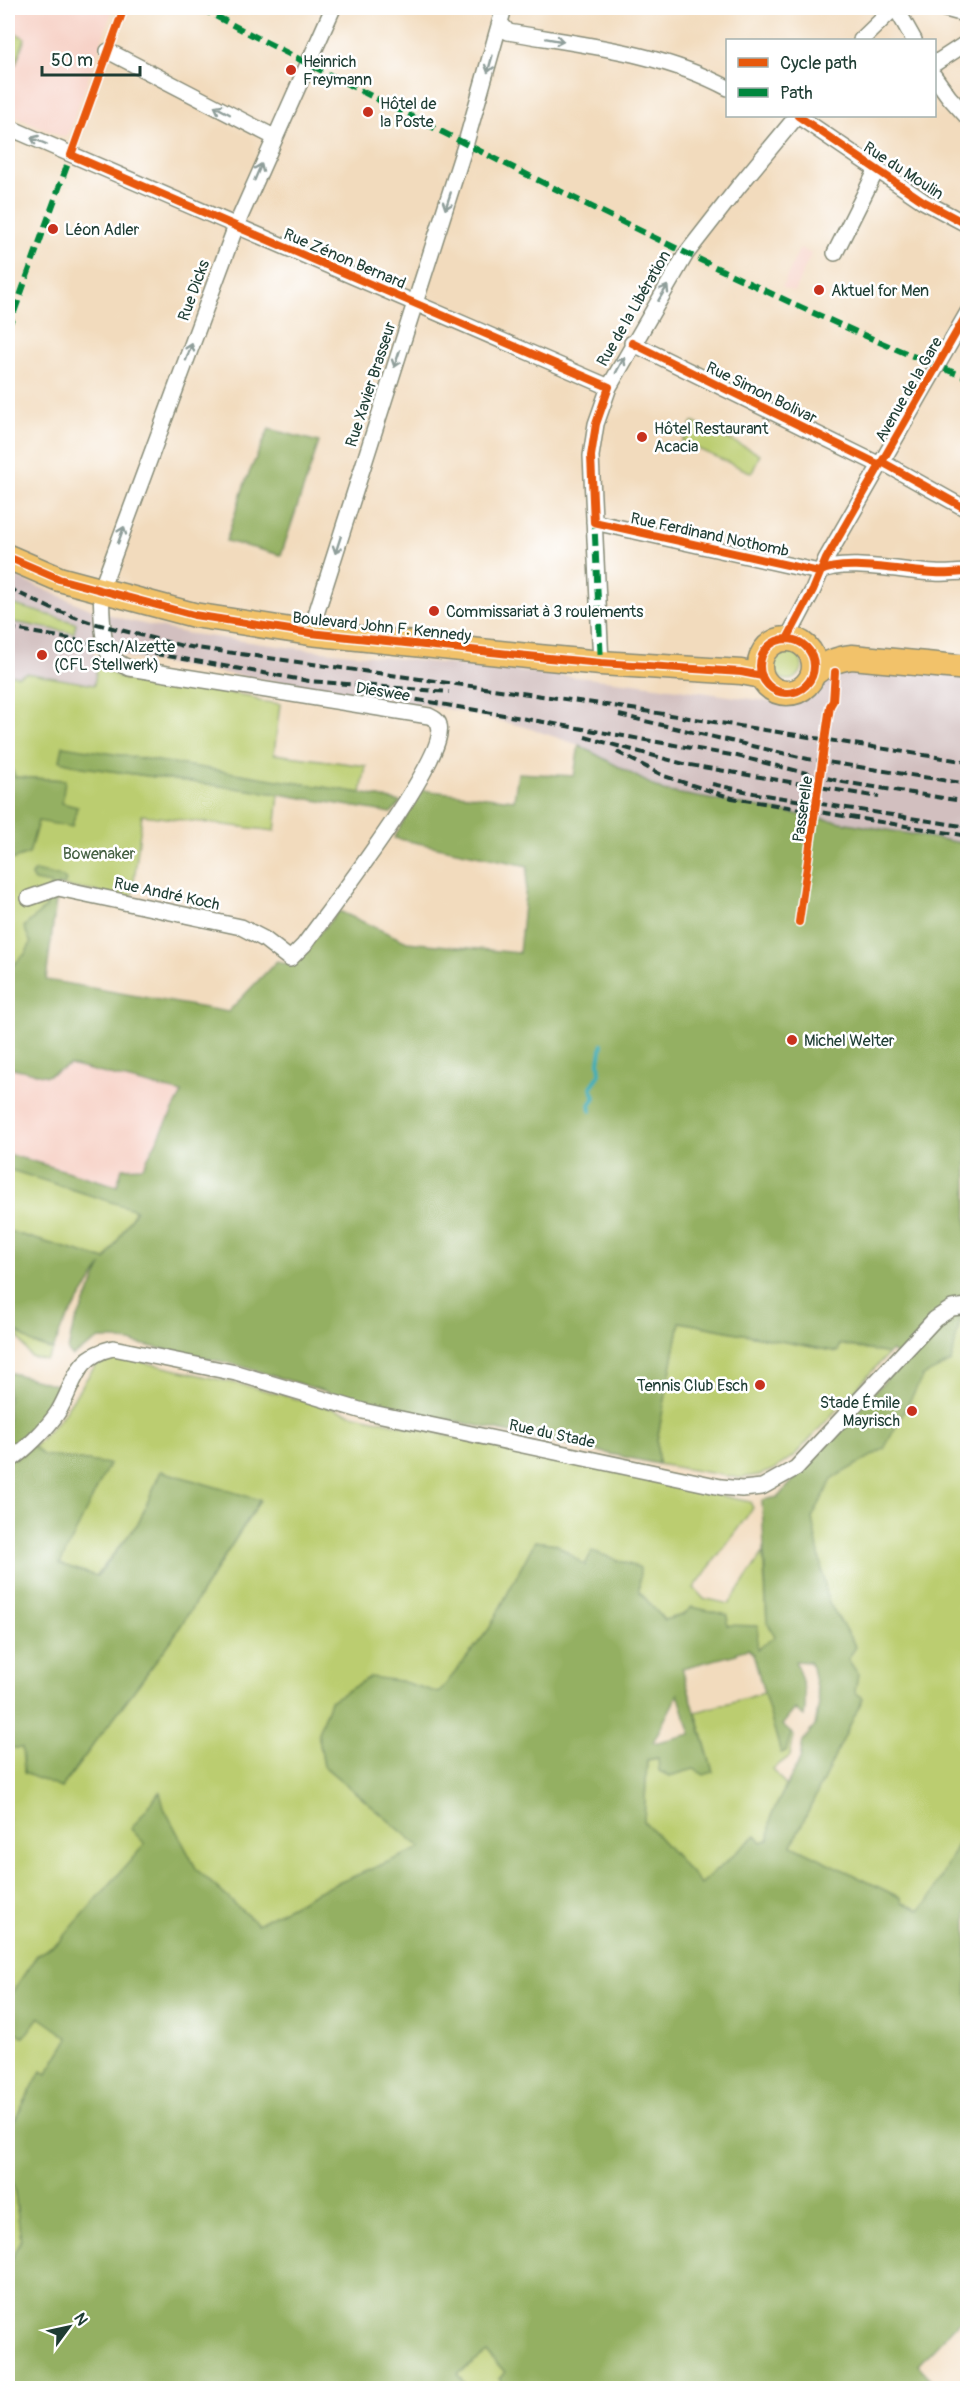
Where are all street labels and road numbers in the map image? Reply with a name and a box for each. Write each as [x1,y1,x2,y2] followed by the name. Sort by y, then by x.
[860,137,947,204] street label: Rue du Moulin
[280,224,409,294] street label: Rue Zénon Bernard
[593,247,675,370] street label: Rue de la Libération
[174,257,214,324] street label: Rue Dicks
[341,319,401,449] street label: Rue Xavier Brasseur
[871,333,947,446] street label: Avenue de la Gare
[703,357,820,428] street label: Rue Simon Bolivar
[629,508,791,562] street label: Rue Ferdinand Nothomb
[292,608,472,646] street label: Boulevard John F. Kennedy
[354,678,411,706] street label: Dieswee
[788,775,818,844] street label: Passerelle
[112,873,221,915] street label: Rue André Koch
[507,1415,597,1453] street label: Rue du Stade

